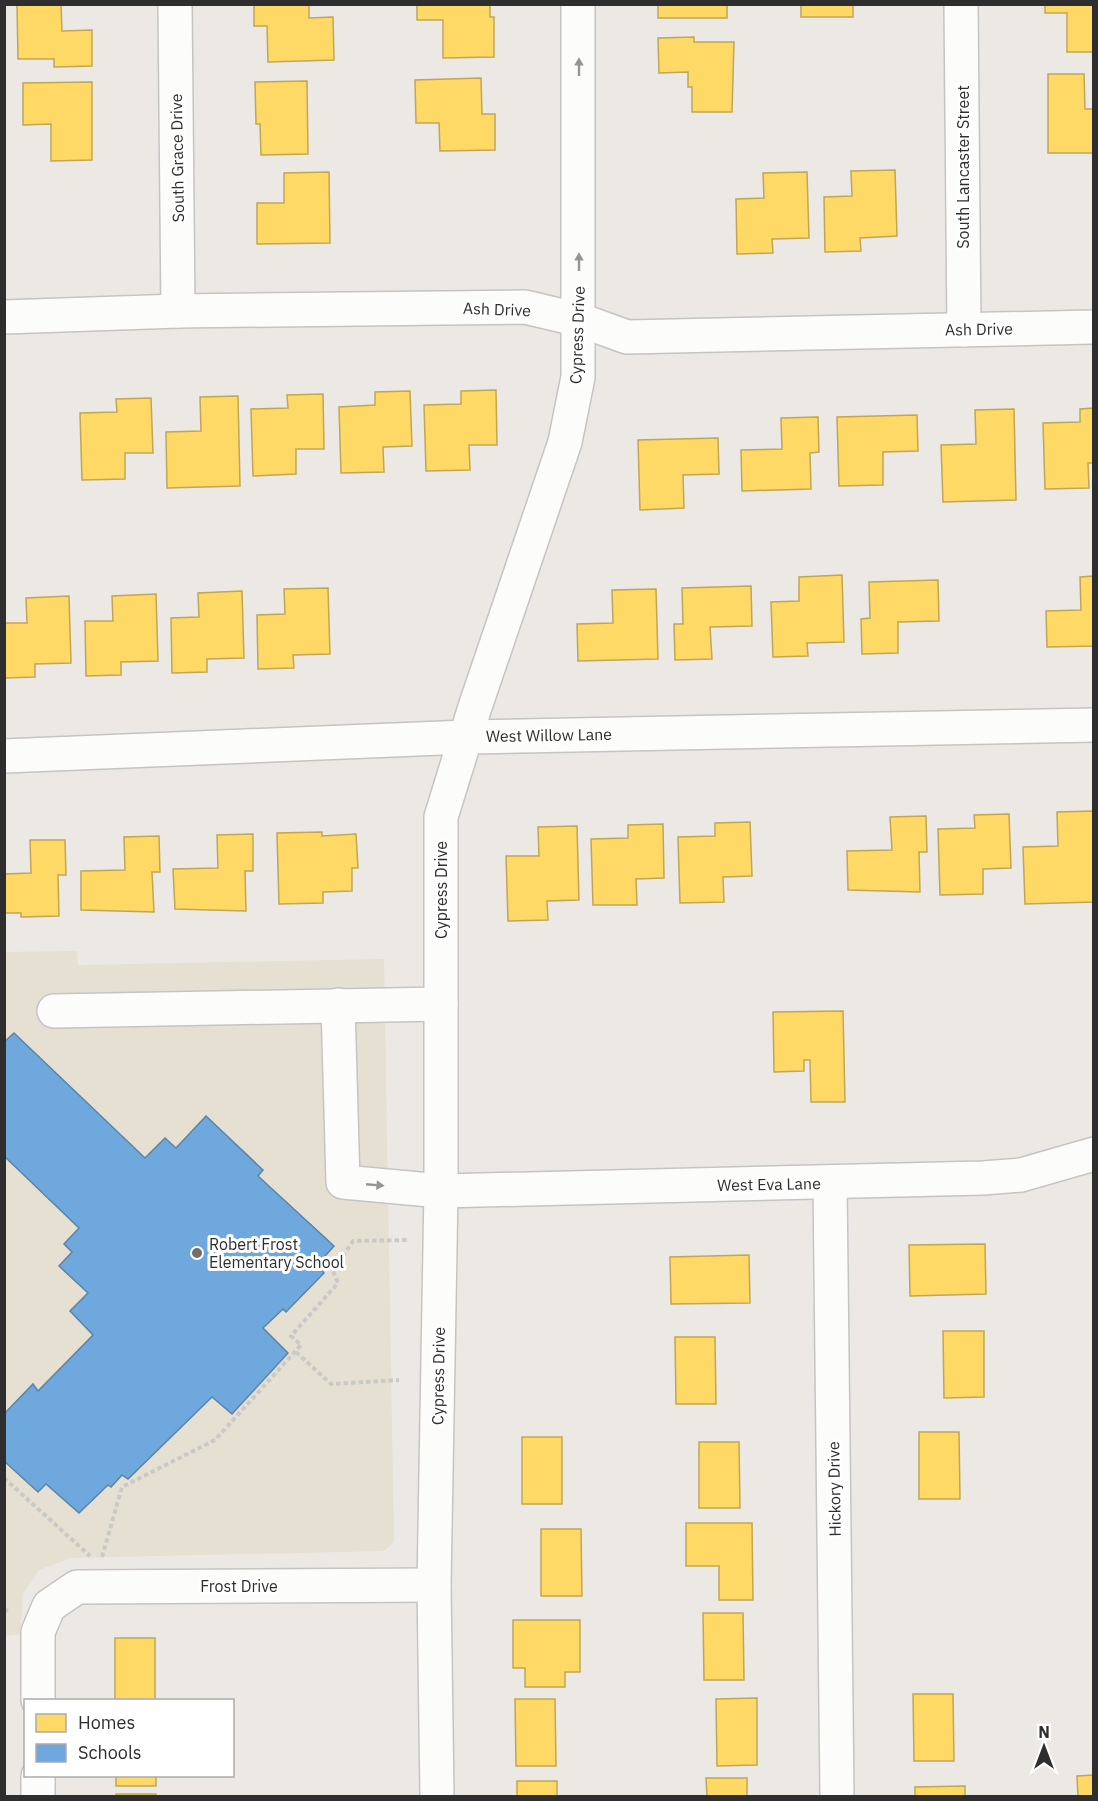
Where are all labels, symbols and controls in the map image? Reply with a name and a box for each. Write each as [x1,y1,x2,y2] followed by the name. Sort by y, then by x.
[574,57,584,76] one-way arrow
[953,85,973,249] street label: South Lancaster Street
[166,93,188,223] street label: South Grace Drive
[574,252,584,271] one-way arrow
[565,285,589,384] street label: Cypress Drive
[463,298,532,320] street label: Ash Drive
[945,318,1013,340] street label: Ash Drive
[486,724,612,746] street label: West Willow Lane
[431,841,451,939] street label: Cypress Drive
[717,1173,821,1195] street label: West Eva Lane
[366,1180,385,1190] one-way arrow
[209,1234,344,1272] place label: Robert Frost Elementary School
[190,1246,204,1260] marker: Robert Frost Elementary School
[427,1327,449,1425] street label: Cypress Drive
[823,1441,845,1537] street label: Hickory Drive
[200,1576,278,1596] street label: Frost Drive
[24,1699,234,1777] legend
[78,1711,135,1734] text: Homes
[1014,1717,1074,1777] north arrow
[1038,1722,1050,1742] text: N
[78,1741,142,1764] text: Schools

